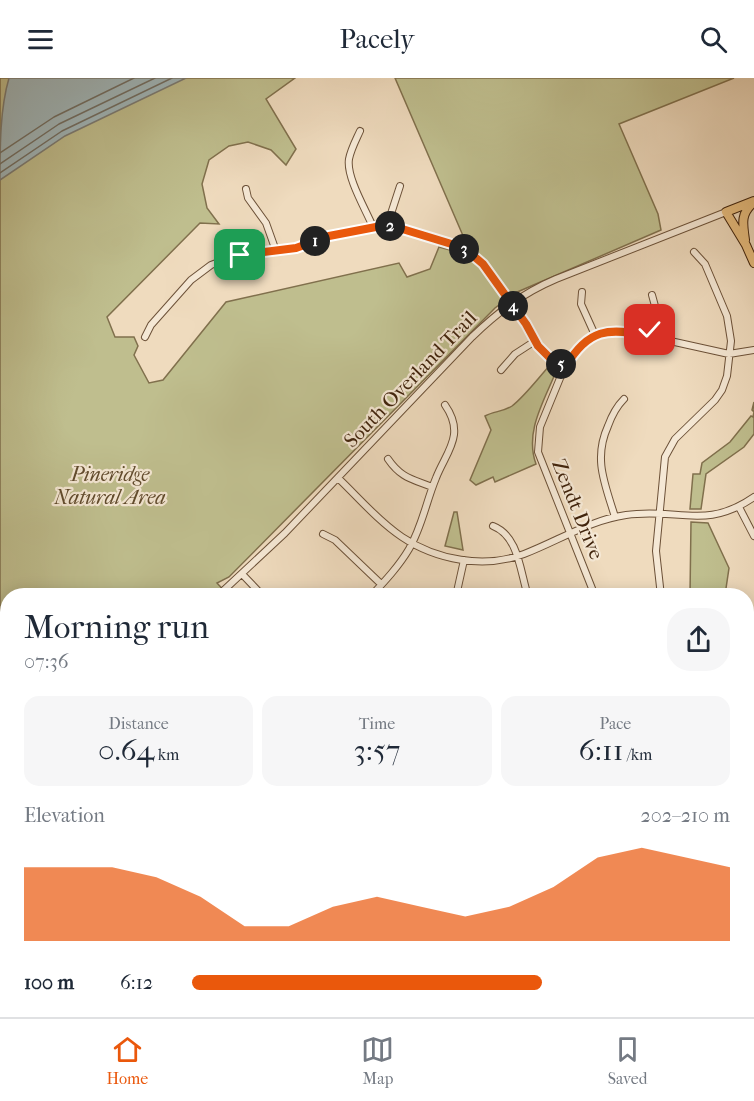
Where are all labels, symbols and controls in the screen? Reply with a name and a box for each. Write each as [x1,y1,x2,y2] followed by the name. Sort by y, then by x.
[24,23,57,56] icon: menu
[340,23,414,55] text: Pacely
[697,23,730,56] icon: search
[375,211,405,241] pin: 2
[386,216,394,235] text: 2
[300,226,330,256] pin: 1
[214,229,265,280] pin
[312,231,318,250] text: 1
[449,234,479,264] pin: 3
[223,238,256,271] icon: arrive
[461,239,467,258] text: 3
[498,291,528,321] pin: 4
[508,296,518,315] text: 4
[624,304,675,355] pin
[339,306,482,452] street label: South Overland Trail
[633,313,666,346] icon: check
[546,349,576,379] pin: 5
[558,354,564,373] text: 5
[547,456,608,563] street label: Zendt Drive
[53,463,166,509] park label: Pineridge Natural Area
[24,608,209,647] text: Morning run
[667,608,730,671] button: share
[24,650,69,673] text: 07:36
[109,714,169,733] text: Distance
[359,714,395,733] text: Time
[599,714,631,733] text: Pace
[98,733,154,768] text: 0.64
[353,733,401,768] text: 3:57
[578,733,623,768] text: 6:11
[154,745,179,764] text: km
[623,745,652,764] text: /km
[24,804,105,827] text: Elevation
[640,804,730,827] text: 202–210 m
[24,971,74,994] text: 100 m
[120,971,153,994] text: 6:12
[107,1033,148,1088] tab: Home
[361,1033,394,1088] tab: Map
[608,1033,647,1088] tab: Saved

